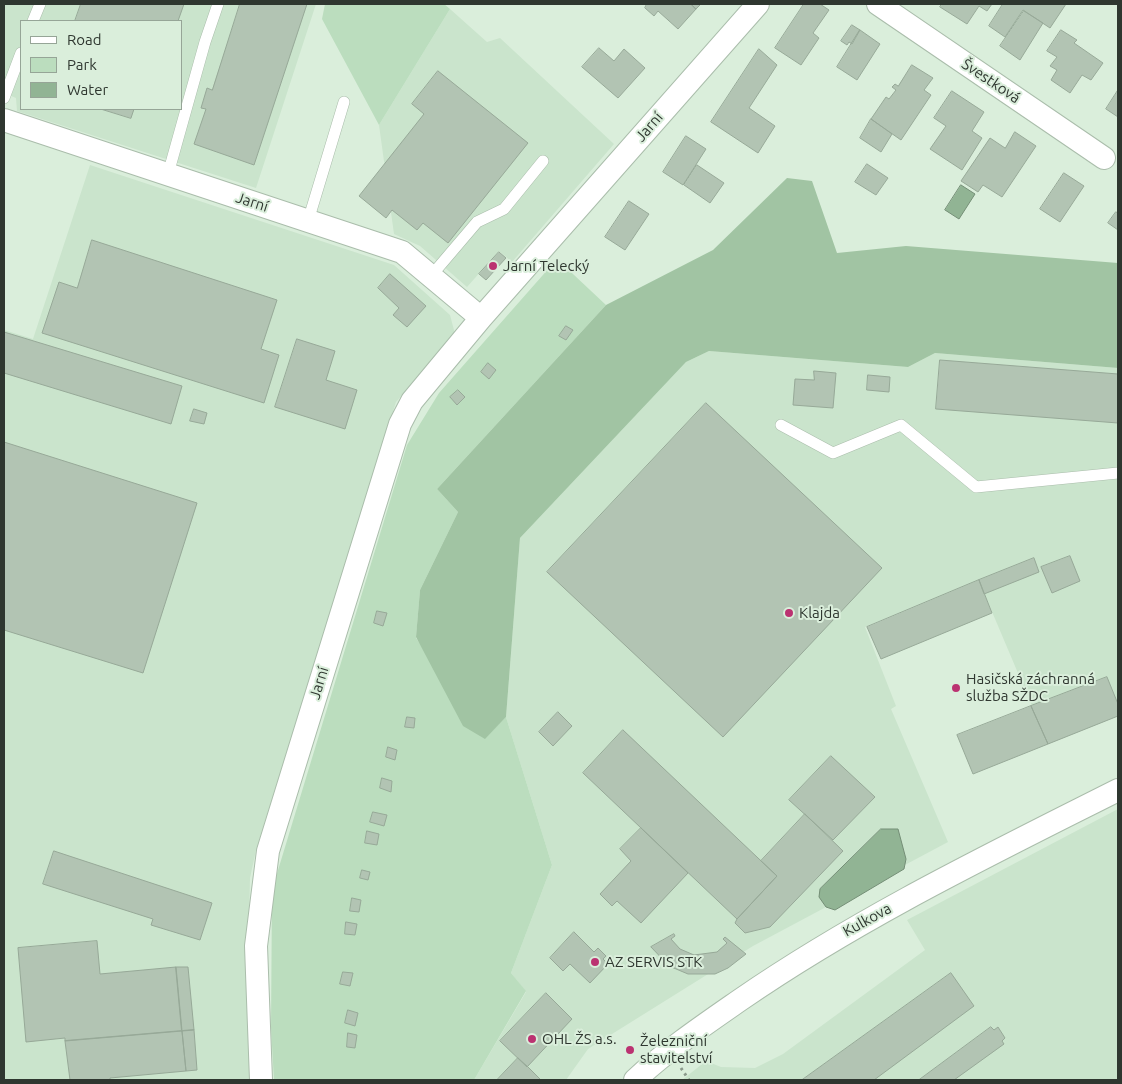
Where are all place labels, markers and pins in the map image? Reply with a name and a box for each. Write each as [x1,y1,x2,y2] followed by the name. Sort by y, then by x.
[503,257,589,275] place label: Jarní Telecký
[487,260,499,272] marker: Jarní Telecký
[799,604,840,622] place label: Klajda
[783,607,795,619] marker: Klajda
[966,670,1095,705] place label: Hasičská záchranná služba SŽDC
[950,682,962,694] marker: Hasičská záchranná služba SŽDC
[605,953,702,971] place label: AZ SERVIS STK
[589,956,601,968] marker: AZ SERVIS STK
[542,1030,617,1048] place label: OHL ŽS a.s.
[640,1032,712,1067] place label: Železniční stavitelství
[526,1033,538,1045] marker: OHL ŽS a.s.
[624,1044,636,1056] marker: Železniční stavitelství

